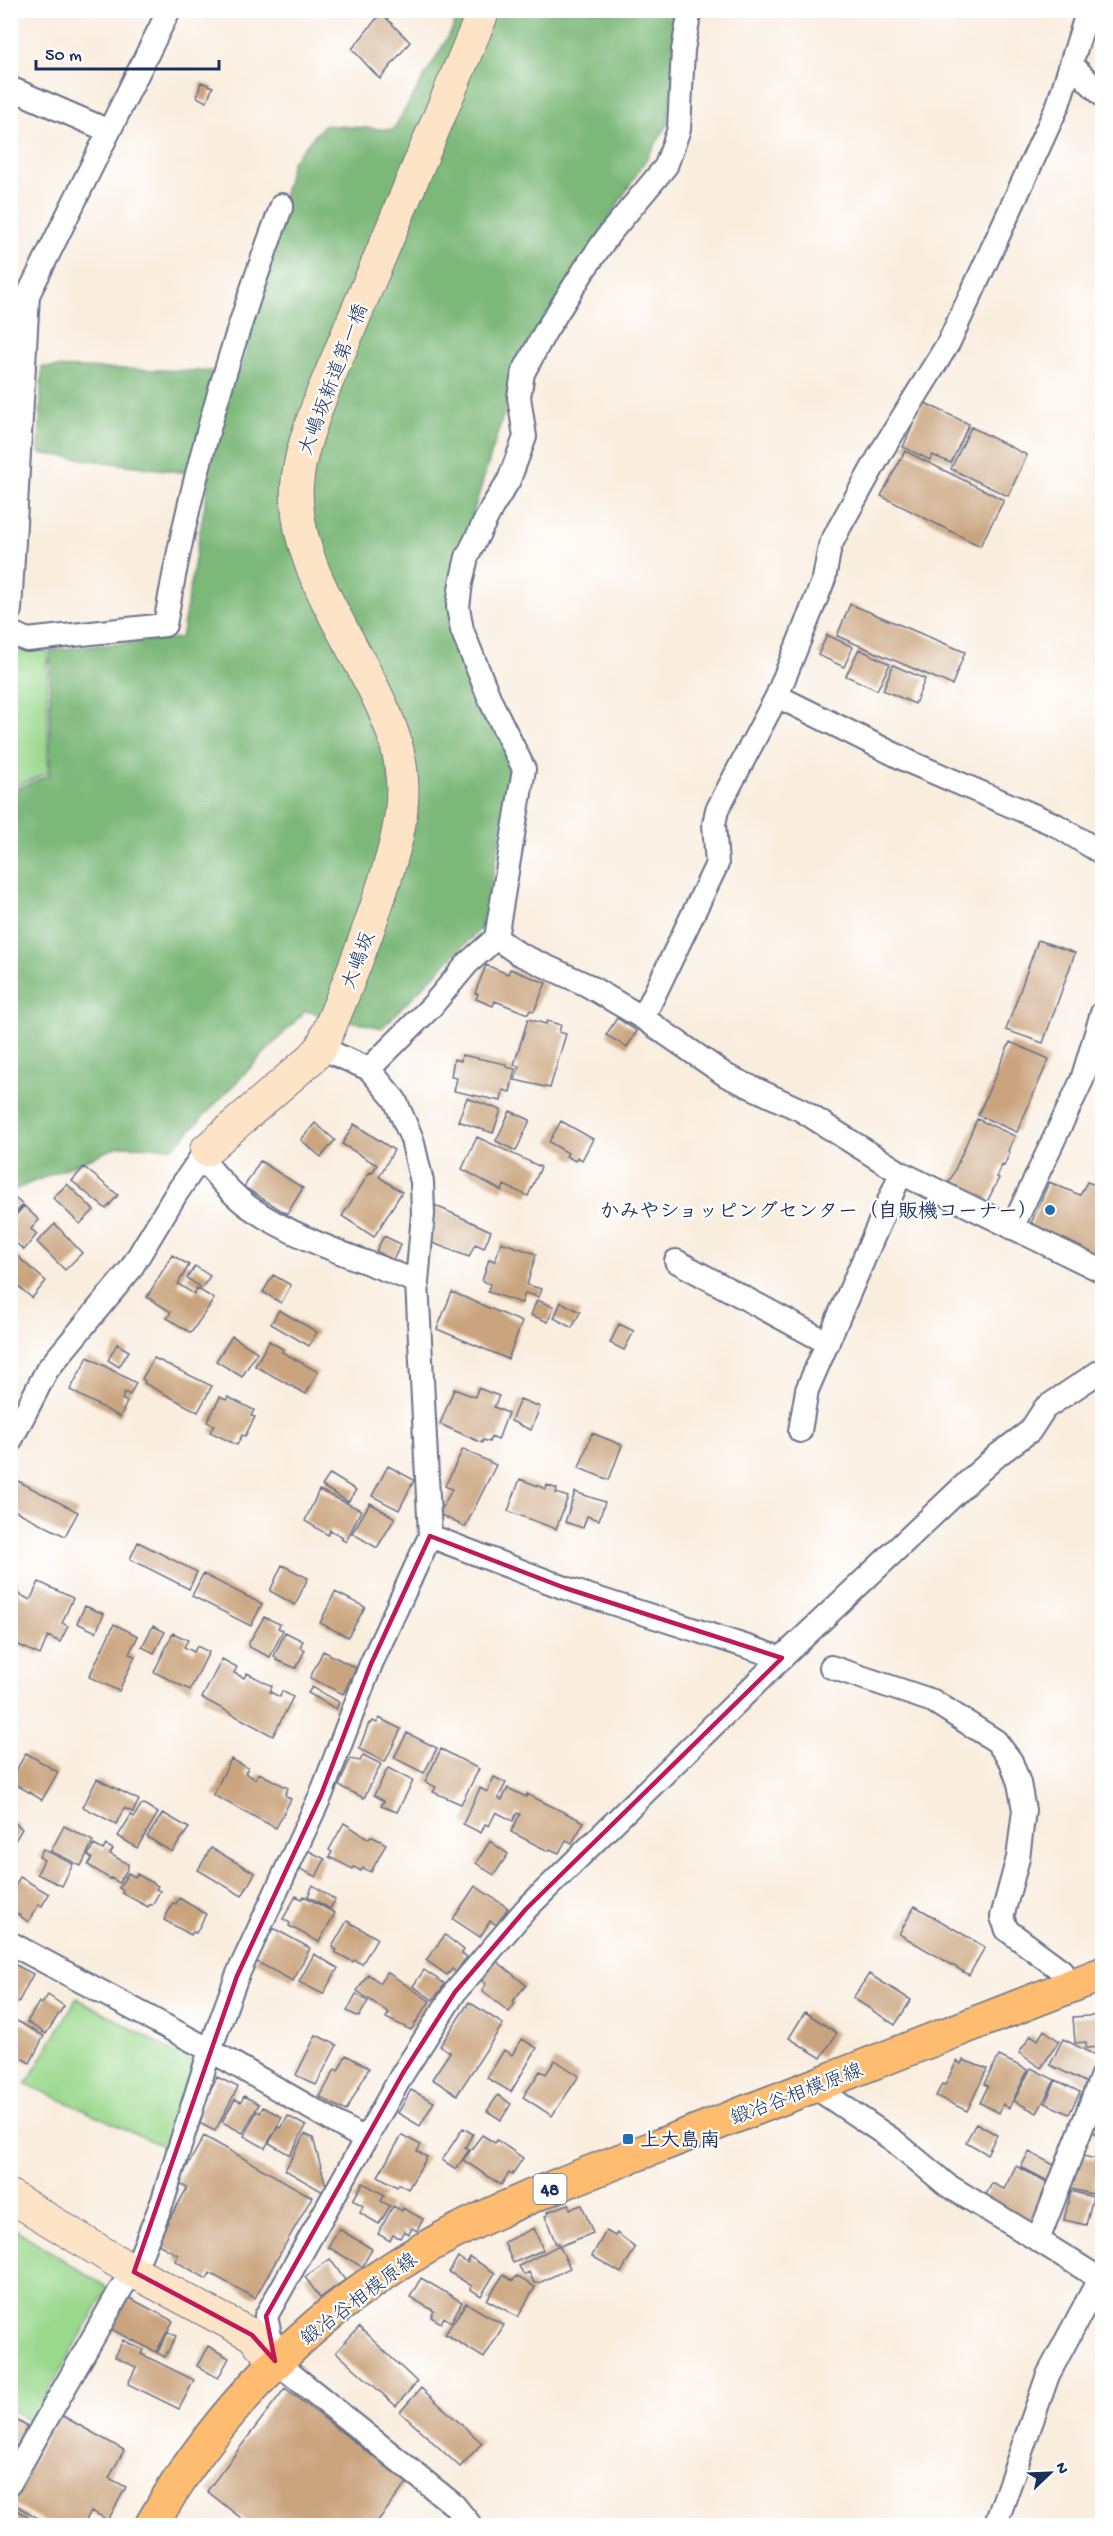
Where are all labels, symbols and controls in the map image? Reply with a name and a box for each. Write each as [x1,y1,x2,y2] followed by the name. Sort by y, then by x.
[36,33,219,71] scale bar
[45,46,82,67] text: 50 m
[294,301,375,459] street label: 大嶋坂新道第一橋
[337,928,382,993] street label: 大嶋坂
[600,1200,1038,1225] place label: かみやショッピングセンター（自販機コーナー）
[1043,1203,1057,1217] marker: かみやショッピングセンター（自販機コーナー）
[727,2060,867,2132] street label: 鍛冶谷相模原線
[640,2129,720,2154] place label: 上大島南
[621,2132,635,2146] marker: 上大島南
[534,2174,566,2204] road number: 48
[297,2249,423,2352] street label: 鍛冶谷相模原線
[1020,2443,1080,2503] north arrow
[1050,2460,1072,2478] text: N

